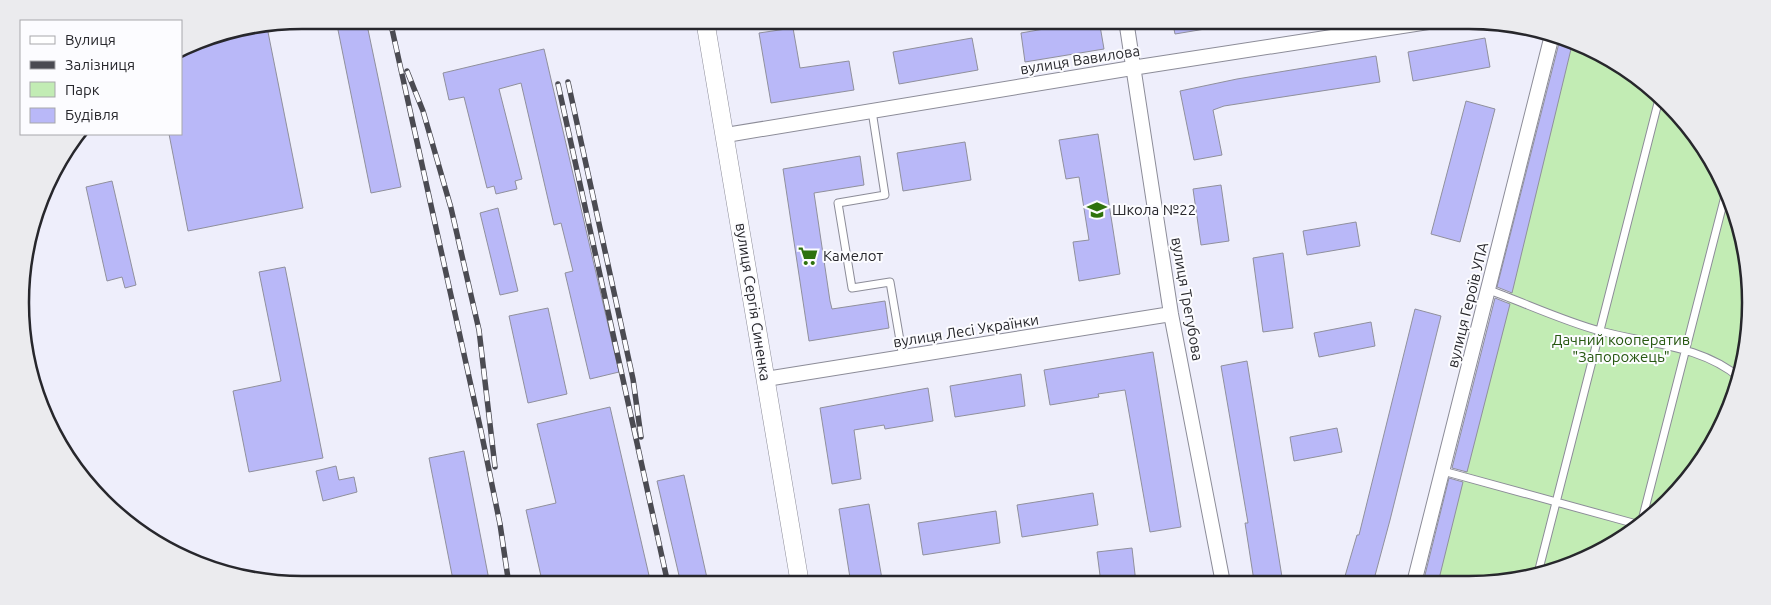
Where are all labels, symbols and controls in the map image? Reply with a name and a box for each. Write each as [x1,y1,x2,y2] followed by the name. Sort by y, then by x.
[20,20,182,135] legend
[65,31,116,48] text: Вулиця
[1019,42,1141,77] street label: вулиця Вавилова
[65,56,135,73] text: Залізниця
[65,81,100,98] text: Парк
[65,106,119,123] text: Будівля
[1086,199,1108,221] school or university icon: Школа №22
[1112,201,1196,218] place label: Школа №22
[733,222,774,382] street label: вулиця Сергія Синенка
[1168,236,1207,362] street label: вулиця Трегубова
[1444,240,1491,369] street label: вулиця Героїв УПА
[797,245,819,267] supermarket icon: Камелот
[823,247,884,264] place label: Камелот
[892,311,1040,350] street label: вулиця Лесі Українки
[1552,331,1690,365] park label: Дачний кооператив "Запорожець"

